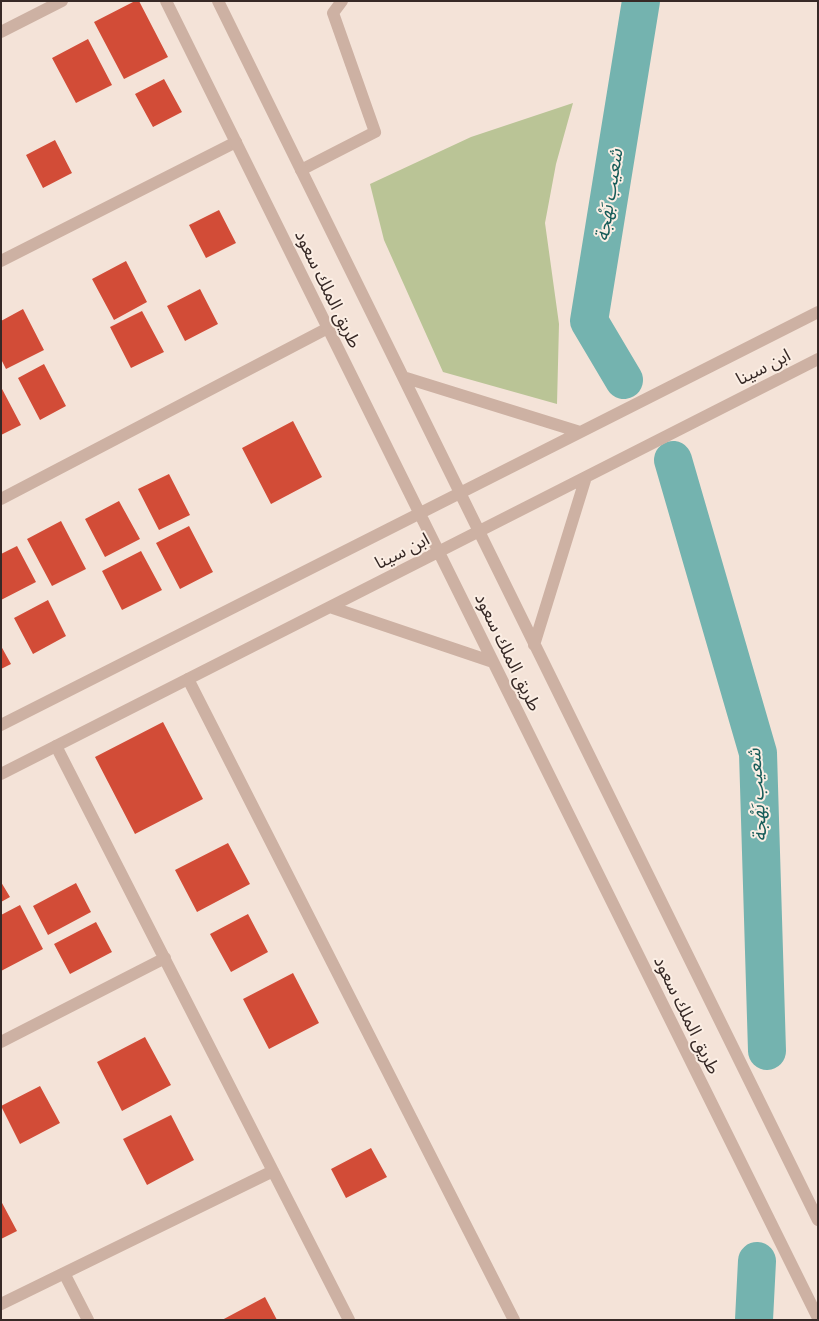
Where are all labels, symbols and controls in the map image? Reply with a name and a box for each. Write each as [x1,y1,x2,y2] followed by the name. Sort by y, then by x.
[590,147,628,243] water label: شعيب بَهْجة
[290,226,366,352] street label: طريق الملك سعود
[732,344,794,390] street label: ابن سينا
[371,528,433,574] street label: ابن سينا
[470,589,546,715] street label: طريق الملك سعود
[742,748,772,842] water label: شعيب بَهْجة
[649,952,725,1078] street label: طريق الملك سعود

